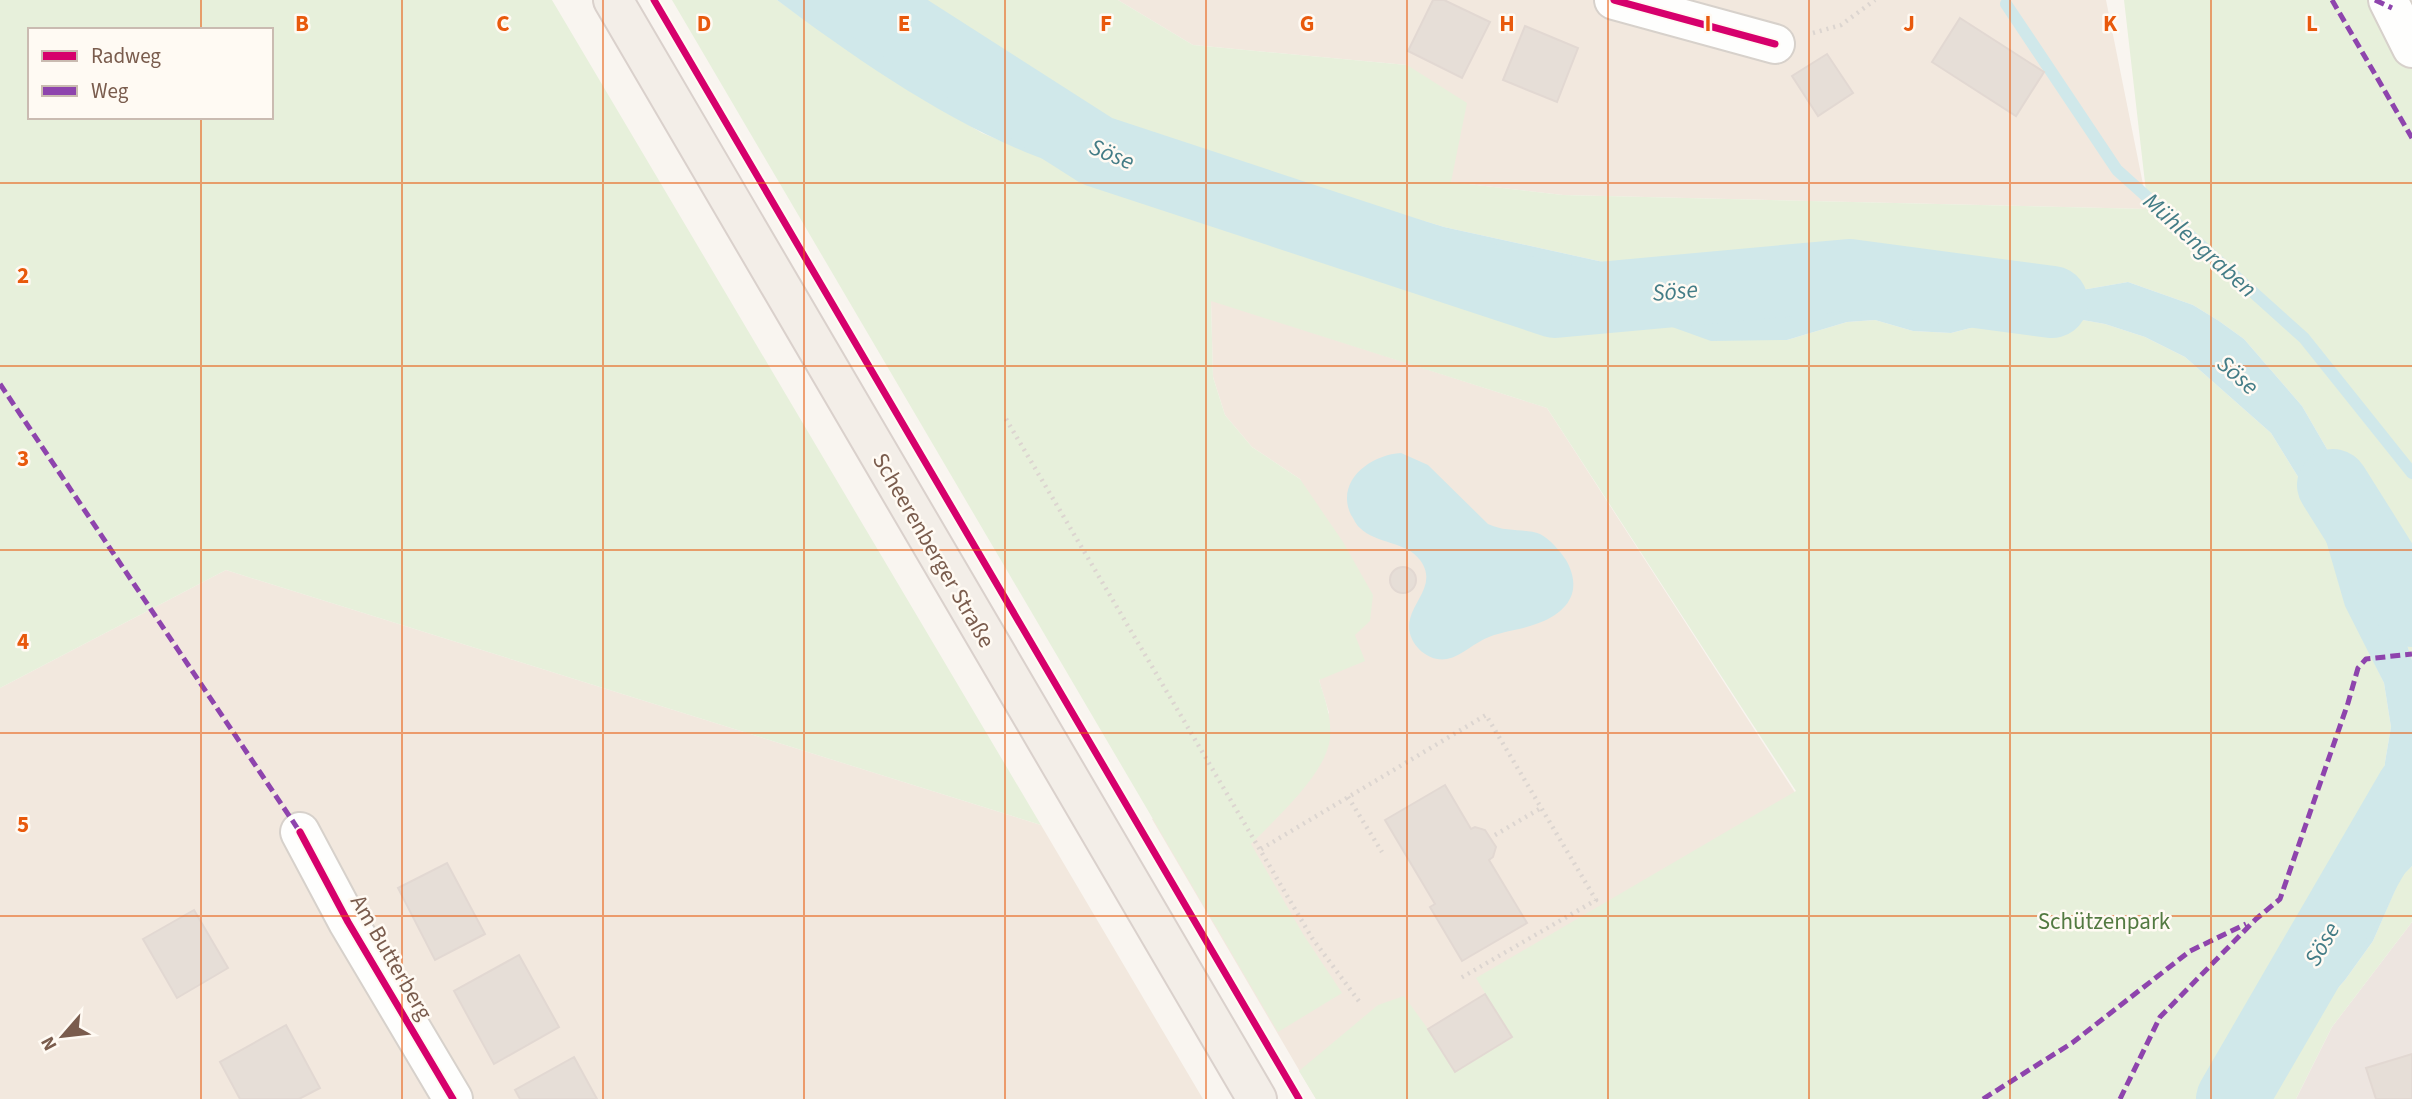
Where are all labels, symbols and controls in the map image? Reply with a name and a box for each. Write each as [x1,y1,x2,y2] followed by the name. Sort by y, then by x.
[295,7,309,40] text: B
[496,7,510,40] text: C
[697,7,711,40] text: D
[898,7,910,40] text: E
[1100,7,1112,40] text: F
[1300,7,1314,40] text: G
[1499,7,1515,40] text: H
[1705,7,1711,40] text: I
[1903,7,1915,40] text: J
[2103,7,2118,40] text: K
[2306,7,2318,40] text: L
[28,28,273,119] legend
[91,41,161,71] text: Radweg
[91,76,129,106] text: Weg
[1084,130,1140,179] water label: Söse
[2135,185,2264,306] water label: Mühlengraben
[17,259,29,292] text: 2
[1651,272,1699,311] water label: Söse
[2209,347,2266,404] water label: Söse
[17,442,29,475] text: 3
[864,447,1003,654] street label: Scheerenberger Straße
[17,625,29,658] text: 4
[17,808,29,841] text: 5
[342,888,441,1026] street label: Am Butterberg
[2038,905,2171,938] park label: Schützenpark
[2296,916,2349,973] water label: Söse
[28,1001,98,1071] north arrow
[34,1031,64,1055] text: N

